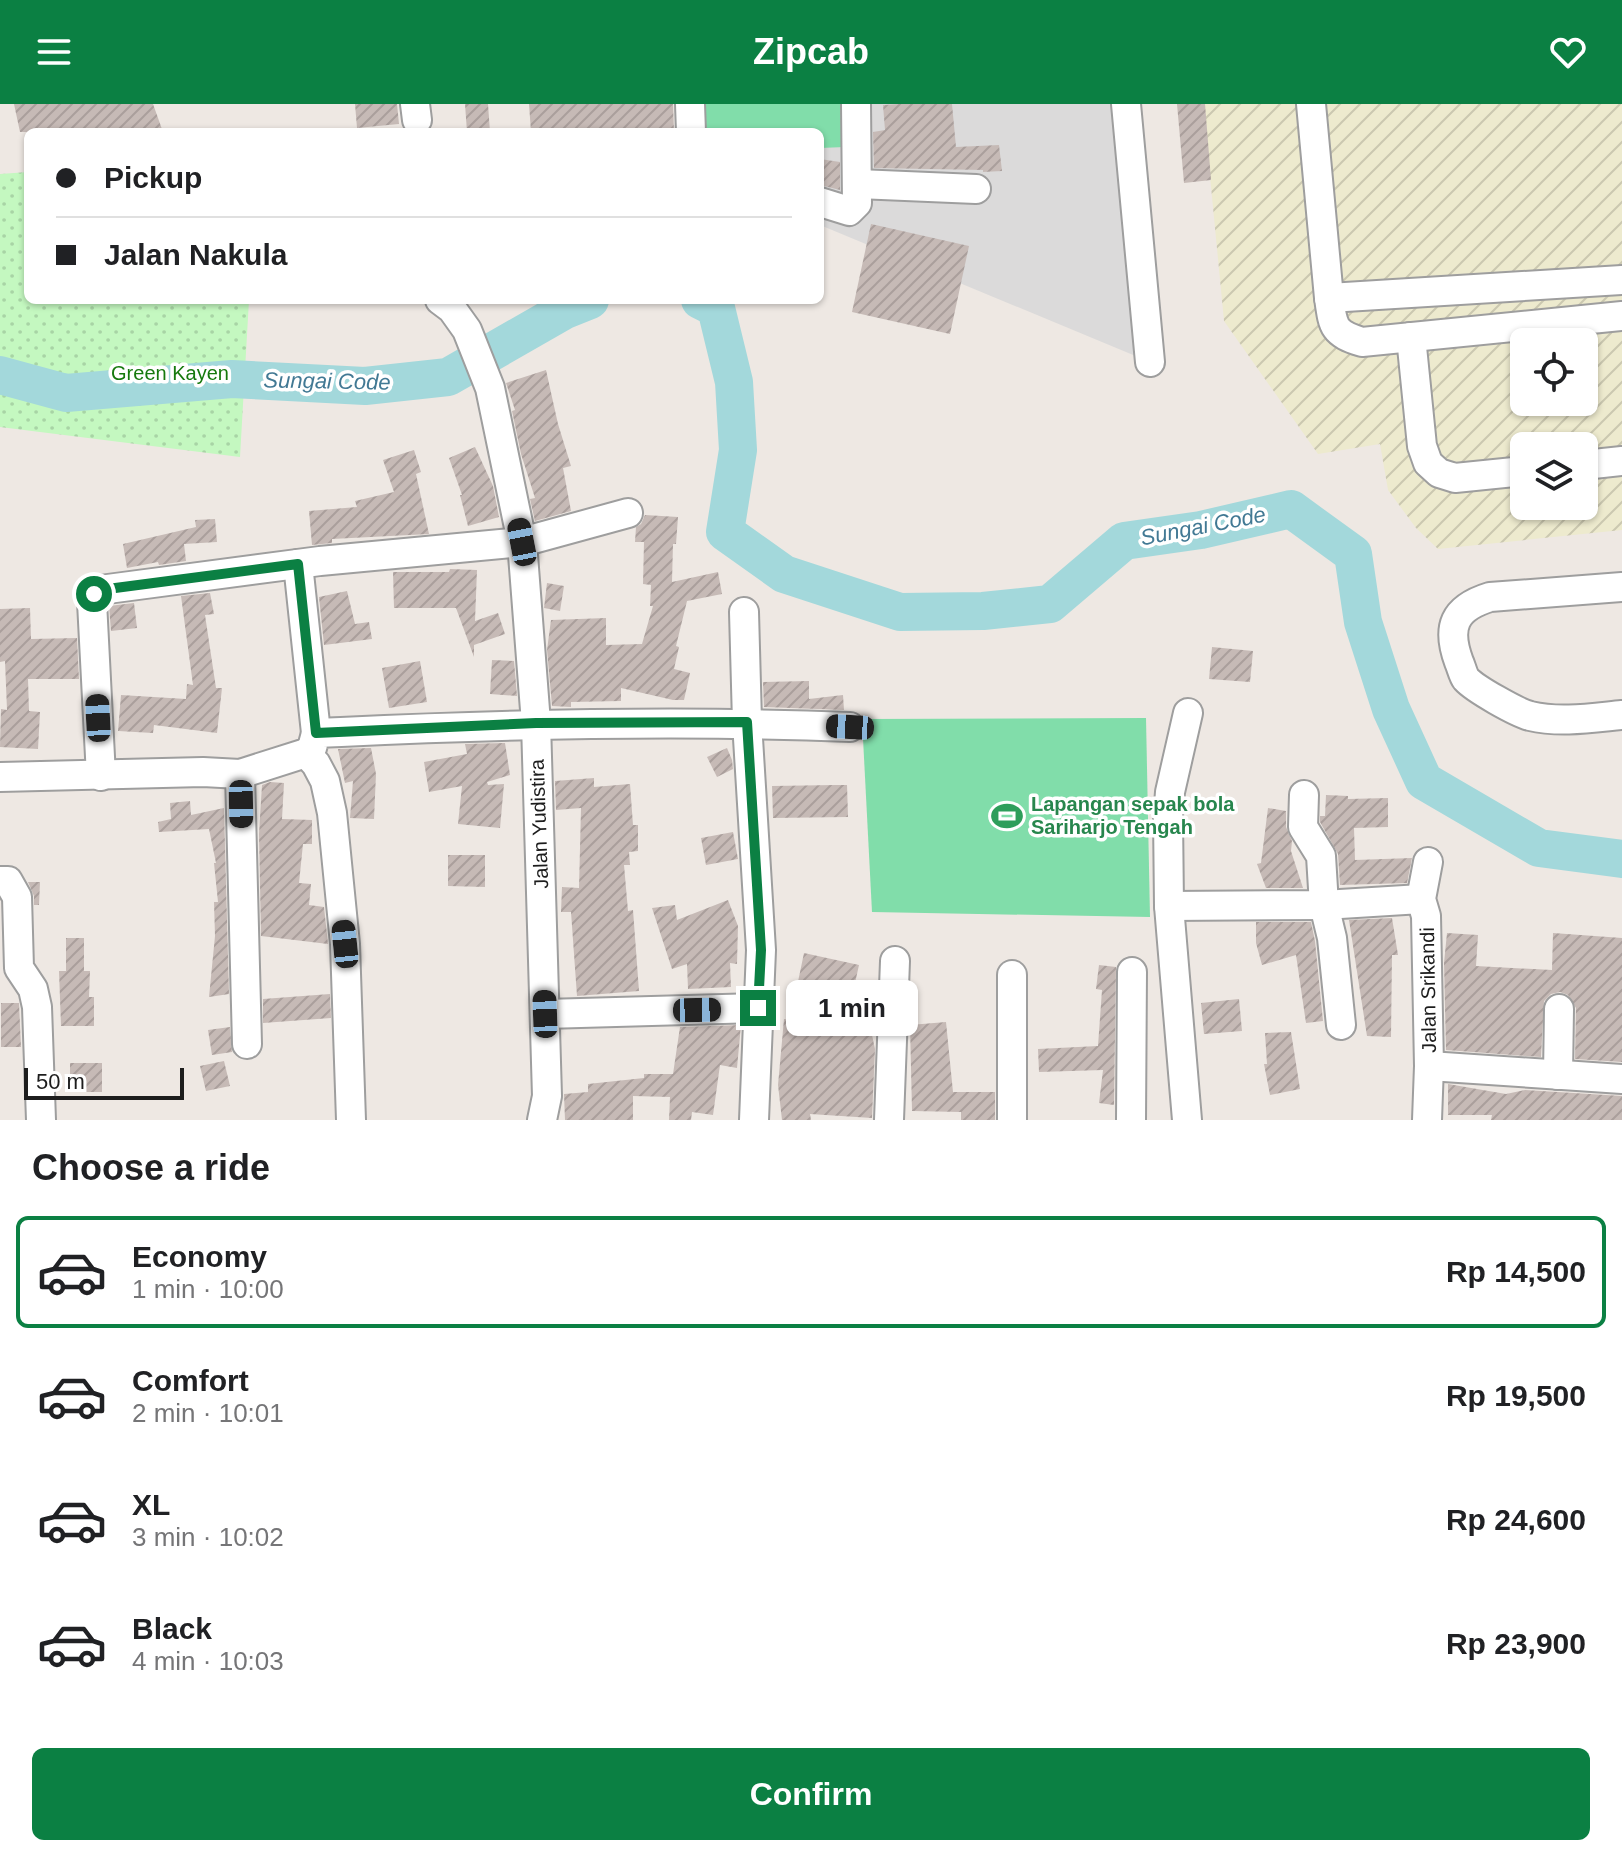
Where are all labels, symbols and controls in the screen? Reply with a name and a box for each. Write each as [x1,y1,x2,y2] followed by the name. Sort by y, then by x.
[32,30,76,74] icon: menu
[1546,30,1590,74] icon: heart
[753,31,869,72] text: Zipcab
[104,161,202,194] text: Pickup
[104,238,287,271] text: Jalan Nakula
[1510,328,1598,520] map controls
[1510,328,1598,416] button: locate
[111,362,229,384] park label: Green Kayen
[263,367,391,395] water label: Sungai Code
[1510,432,1598,520] button: layers
[1138,502,1268,550] water label: Sungai Code
[506,516,538,568] car
[76,576,112,612] route start
[85,693,111,743] car
[825,714,875,740] car
[526,758,552,889] street label: Jalan Yudistira
[229,780,253,828] car
[1031,793,1235,838] place label: Lapangan sepak bola Sariharjo Tengah
[990,799,1024,833] sports icon: Lapangan sepak bola Sariharjo Tengah
[331,919,359,969] car
[1416,927,1440,1053] street label: Jalan Srikandi
[786,980,918,1036] callout: 1 min
[532,990,558,1038] car
[740,990,776,1026] route end
[818,993,886,1023] text: 1 min
[673,998,721,1022] car
[24,1064,184,1100] scale bar
[36,1069,85,1094] text: 50 m
[32,1147,270,1188] text: Choose a ride
[36,1236,108,1308] icon: car
[132,1240,267,1273] text: Economy
[1446,1255,1586,1288] text: Rp 14,500
[132,1274,284,1304] text: 1 min · 10:00
[36,1360,108,1432] icon: car
[132,1364,249,1397] text: Comfort
[1446,1379,1586,1412] text: Rp 19,500
[132,1398,284,1428] text: 2 min · 10:01
[36,1484,108,1556] icon: car
[132,1488,170,1521] text: XL
[1446,1503,1586,1536] text: Rp 24,600
[132,1522,284,1552] text: 3 min · 10:02
[36,1608,108,1680] icon: car
[132,1612,212,1645] text: Black
[1446,1627,1586,1660] text: Rp 23,900
[132,1646,284,1676] text: 4 min · 10:03
[32,1748,1590,1840] button: Confirm

